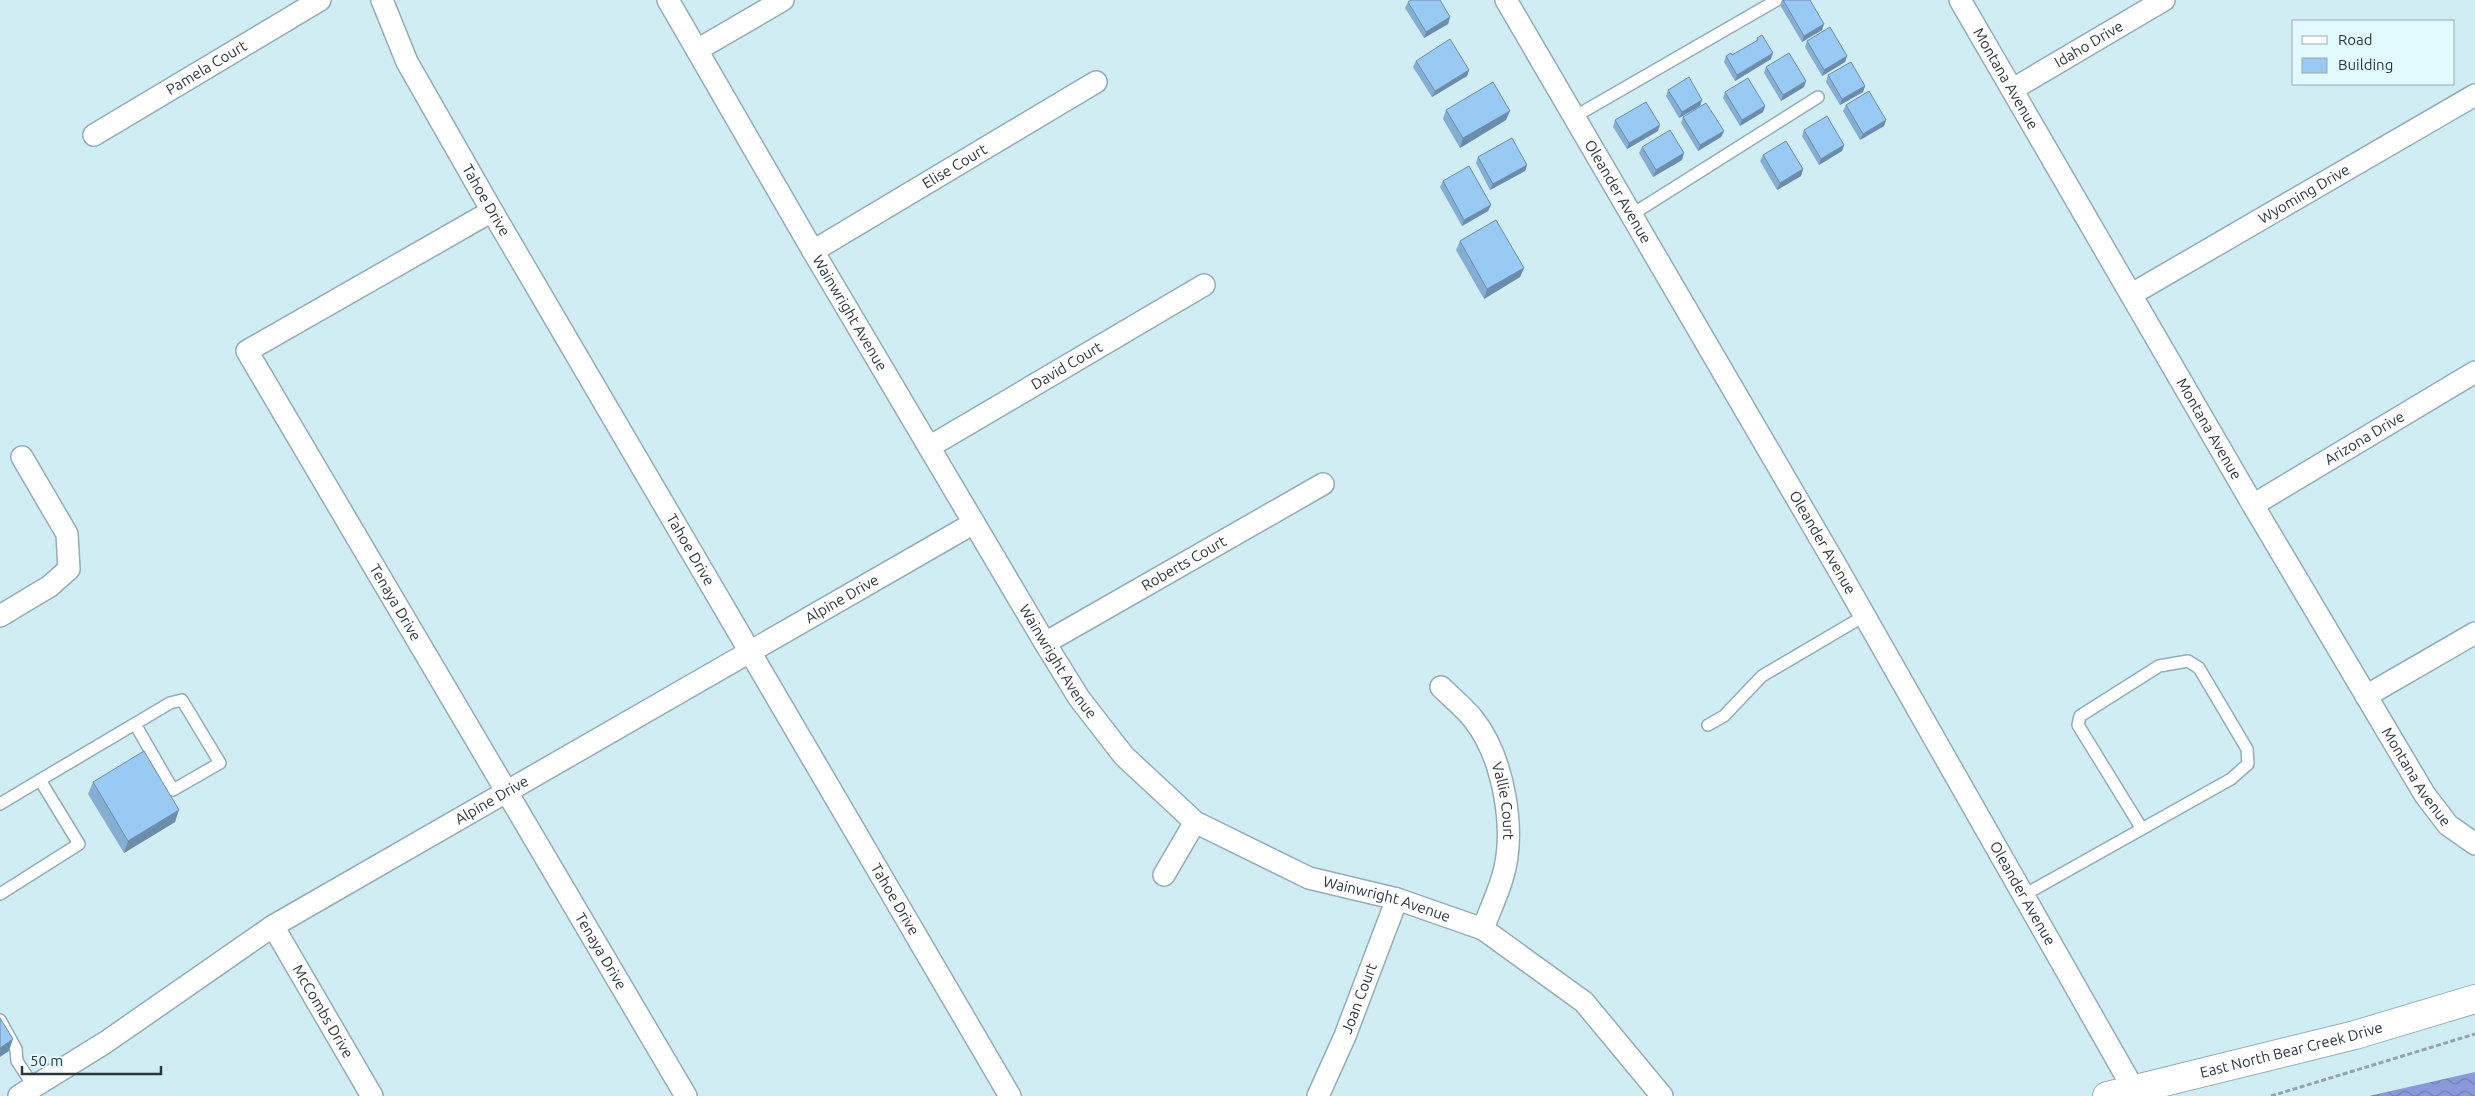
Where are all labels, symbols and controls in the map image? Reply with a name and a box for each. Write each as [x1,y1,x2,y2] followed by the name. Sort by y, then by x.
[2051,17,2126,71] street label: Idaho Drive
[2292,20,2455,85] legend
[1970,25,2042,132] street label: Montana Avenue
[2338,31,2373,48] text: Road
[163,37,250,98] street label: Pamela Court
[2338,56,2393,73] text: Building
[1582,137,1655,246] street label: Oleander Avenue
[919,140,990,192] street label: Elise Court
[459,161,514,239] street label: Tahoe Drive
[2255,161,2353,227] street label: Wyoming Drive
[809,252,891,374] street label: Wainwright Avenue
[1028,338,1105,393] street label: David Court
[2173,375,2245,482] street label: Montana Avenue
[2321,407,2407,468] street label: Arizona Drive
[1786,487,1860,597] street label: Oleander Avenue
[663,511,718,588] street label: Tahoe Drive
[1138,532,1229,594] street label: Roberts Court
[366,561,425,644] street label: Tenaya Drive
[802,571,881,626] street label: Alpine Drive
[1016,601,1101,722] street label: Wainwright Avenue
[2379,724,2455,829] street label: Montana Avenue
[1488,760,1517,840] street label: Vallie Court
[452,772,531,828] street label: Alpine Drive
[1987,838,2059,948] street label: Oleander Avenue
[868,860,923,938] street label: Tahoe Drive
[1322,873,1453,925] street label: Wainwright Avenue
[572,910,630,992] street label: Tenaya Drive
[1338,961,1380,1036] street label: Joan Court
[289,962,357,1061] street label: McCombs Drive
[2198,1018,2385,1081] street label: East North Bear Creek Drive
[22,1044,161,1076] scale bar
[30,1052,63,1069] text: 50 m

